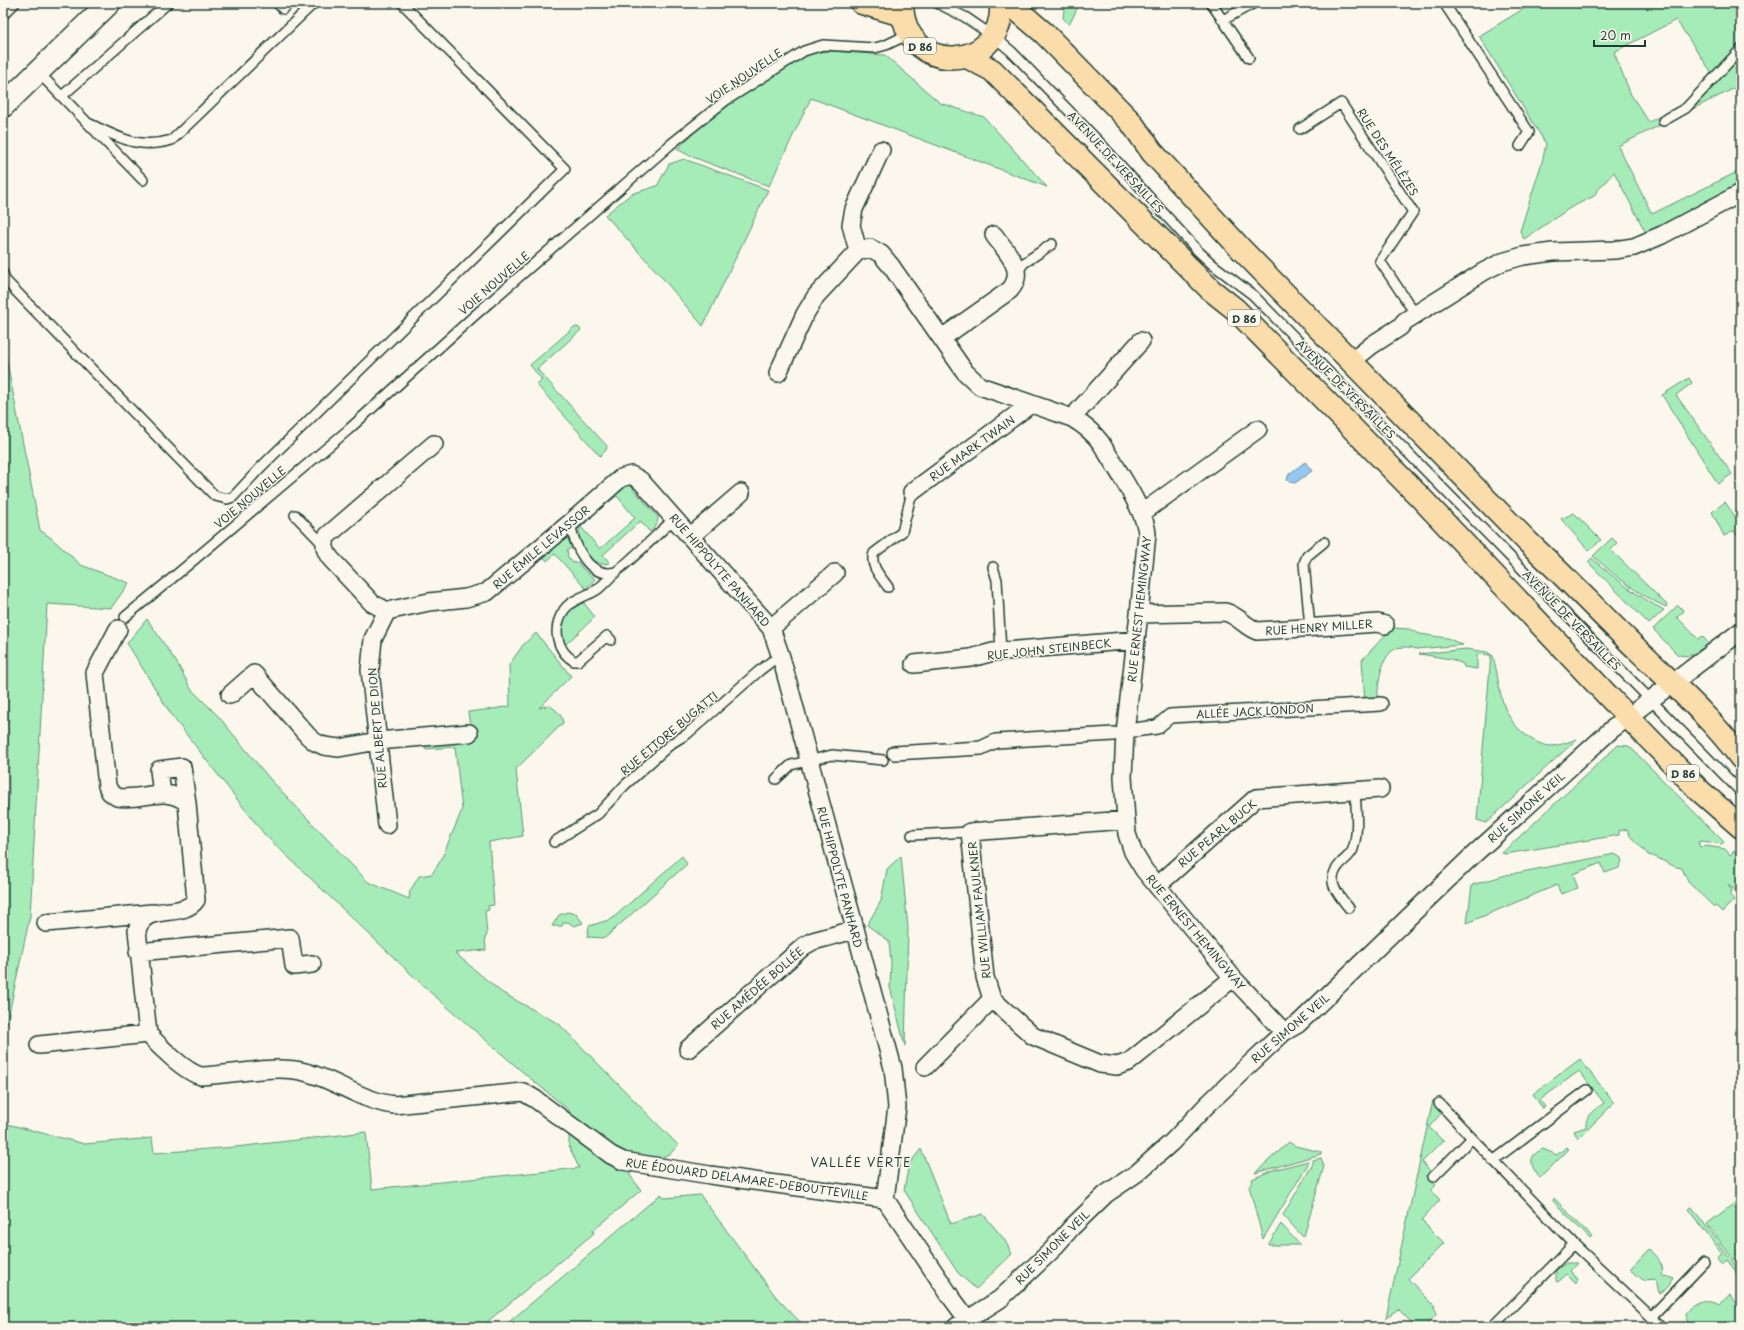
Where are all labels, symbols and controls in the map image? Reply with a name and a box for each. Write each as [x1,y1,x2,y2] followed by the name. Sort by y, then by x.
[1594,22,1645,48] scale bar
[1600,26,1631,44] text: 20 m
[904,38,936,54] road number: D 86
[702,44,786,108] street label: VOIE NOUVELLE
[1353,105,1423,199] street label: RUE DES MÉLÈZES
[1064,107,1168,217] street label: AVENUE DE VERSAILLES
[455,247,533,319] street label: VOIE NOUVELLE
[1228,310,1260,326] road number: D 86
[1292,335,1400,443] street label: AVENUE DE VERSAILLES
[926,411,1018,485] street label: RUE MARK TWAIN
[210,462,290,532] street label: VOIE NOUVELLE
[489,501,593,593] street label: RUE ÉMILE LEVASSOR
[666,509,774,631] street label: RUE HIPPOLYTE PANHARD
[1123,535,1155,683] street label: RUE ERNEST HEMINGWAY
[1519,566,1625,674] street label: AVENUE DE VERSAILLES
[1265,615,1373,639] street label: RUE HENRY MILLER
[986,634,1112,664] street label: RUE JOHN STEINBECK
[363,667,391,789] street label: RUE ALBERT DE DION
[617,687,721,779] street label: RUE ETTORE BUGATTI
[1196,699,1314,723] street label: ALLÉE JACK LONDON
[1667,765,1699,781] road number: D 86
[1484,767,1569,846] street label: RUE SIMONE VEIL
[1174,795,1260,871] street label: RUE PEARL BUCK
[813,804,867,950] street label: RUE HIPPOLYTE PANHARD
[963,840,995,980] street label: RUE WILLIAM FAULKNER
[1142,870,1250,994] street label: RUE ERNEST HEMINGWAY
[707,943,807,1033] street label: RUE AMÉDÉE BOLLÉE
[1247,989,1333,1067] street label: RUE SIMONE VEIL
[810,1153,912,1171] district label: VALLÉE VERTE
[625,1154,870,1205] street label: RUE ÉDOUARD DELAMARE-DEBOUTTEVILLE
[1011,1206,1093,1288] street label: RUE SIMONE VEIL

